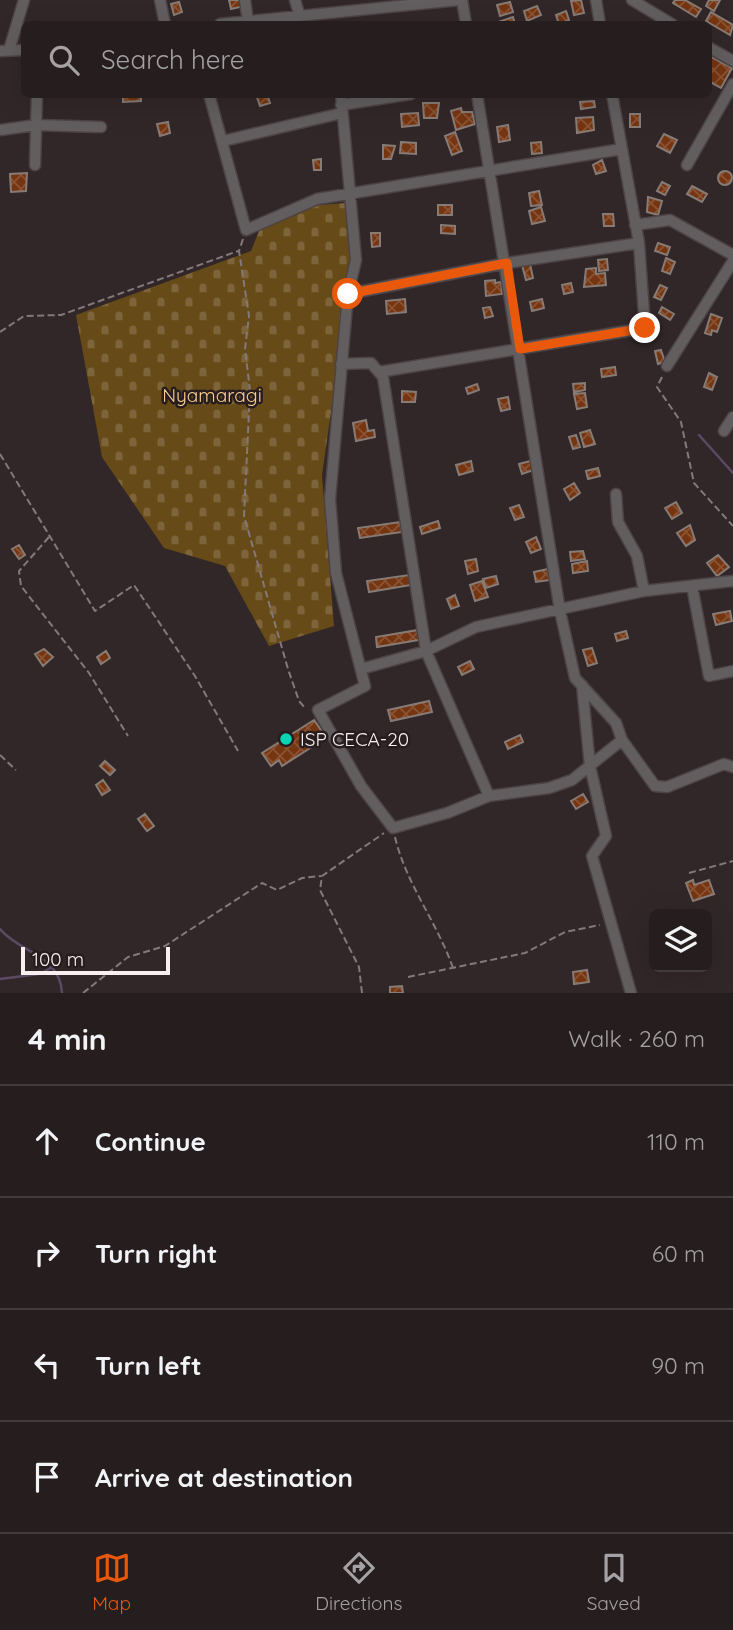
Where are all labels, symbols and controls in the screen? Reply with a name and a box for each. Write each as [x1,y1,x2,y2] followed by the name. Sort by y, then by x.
[21,21,712,98] search box
[45,41,83,79] icon: search
[101,43,245,76] text: Search here
[332,278,363,309] route start
[629,312,660,343] route end
[162,383,262,407] park label: Nyamaragi
[300,727,409,751] place label: ISP CECA-20
[278,731,294,747] marker: ISP CECA-20
[649,909,712,972] map controls
[649,909,712,972] button: layers
[21,944,170,976] scale bar
[32,947,84,971] text: 100 m
[28,1020,107,1058] text: 4 min
[568,1024,705,1053] text: Walk · 260 m
[28,1122,66,1160] icon: ahead
[95,1125,206,1158] text: Continue
[647,1127,705,1156] text: 110 m
[28,1234,66,1272] icon: right
[95,1237,217,1270] text: Turn right
[652,1239,705,1268] text: 60 m
[28,1346,66,1384] icon: left
[95,1349,202,1382] text: Turn left
[651,1351,705,1380] text: 90 m
[28,1458,66,1496] icon: arrive
[95,1461,353,1494] text: Arrive at destination
[92,1549,131,1615] tab: Map
[315,1549,402,1615] tab: Directions
[587,1549,641,1615] tab: Saved

